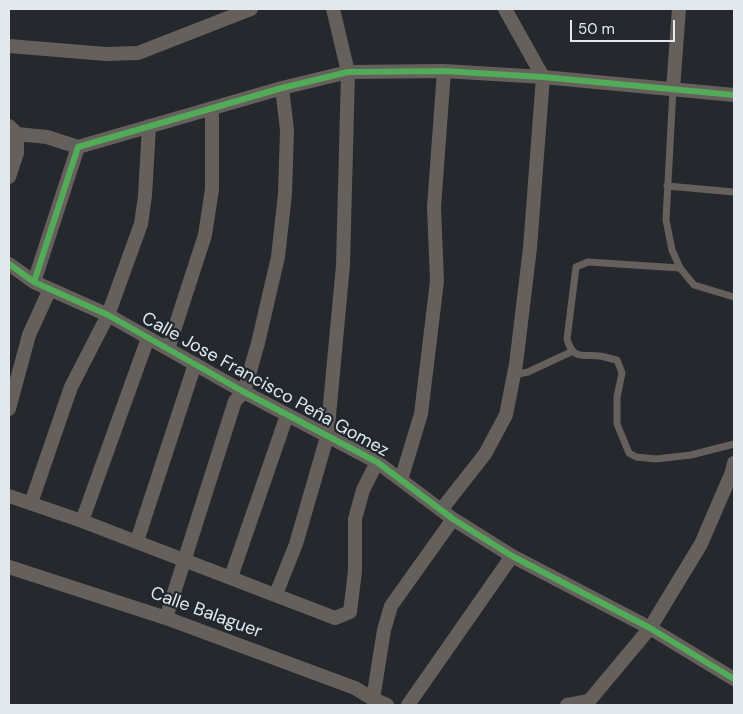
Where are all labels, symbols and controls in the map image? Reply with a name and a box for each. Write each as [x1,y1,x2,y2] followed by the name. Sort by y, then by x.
[573,10,678,42] scale bar
[578,19,615,39] text: 50 m
[138,308,392,462] street label: Calle Jose Francisco Peña Gomez
[147,583,265,643] street label: Calle Balaguer

